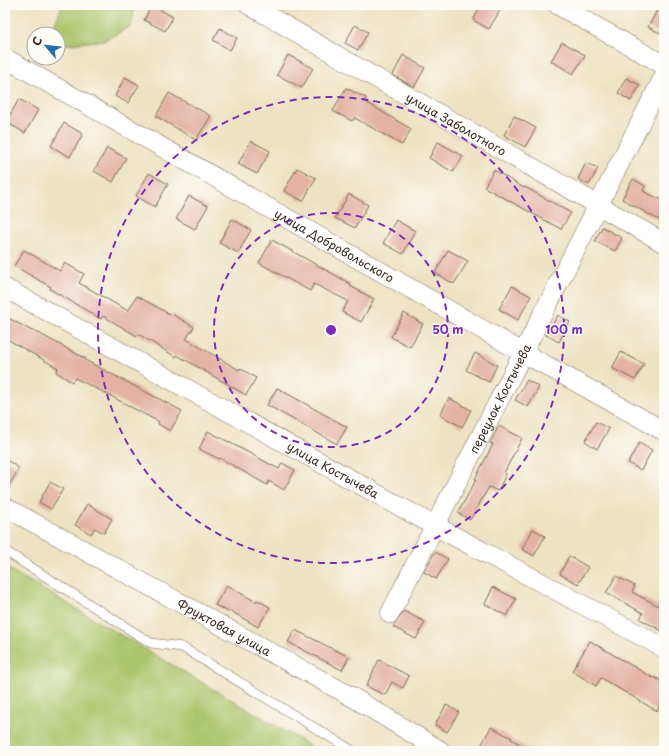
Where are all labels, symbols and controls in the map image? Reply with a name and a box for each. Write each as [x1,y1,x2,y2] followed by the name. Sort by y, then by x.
[26,26,66,66] north arrow
[27,33,46,49] text: С
[403,88,510,160] street label: улица Заболотного
[271,204,398,287] street label: улица Добровольского
[432,320,464,338] text: 50 m
[545,320,583,338] text: 100 m
[324,323,338,337] centre of rings
[464,340,535,456] street label: переулок Костычева
[284,437,383,503] street label: улица Костычева
[174,594,275,660] street label: Фруктовая улица

